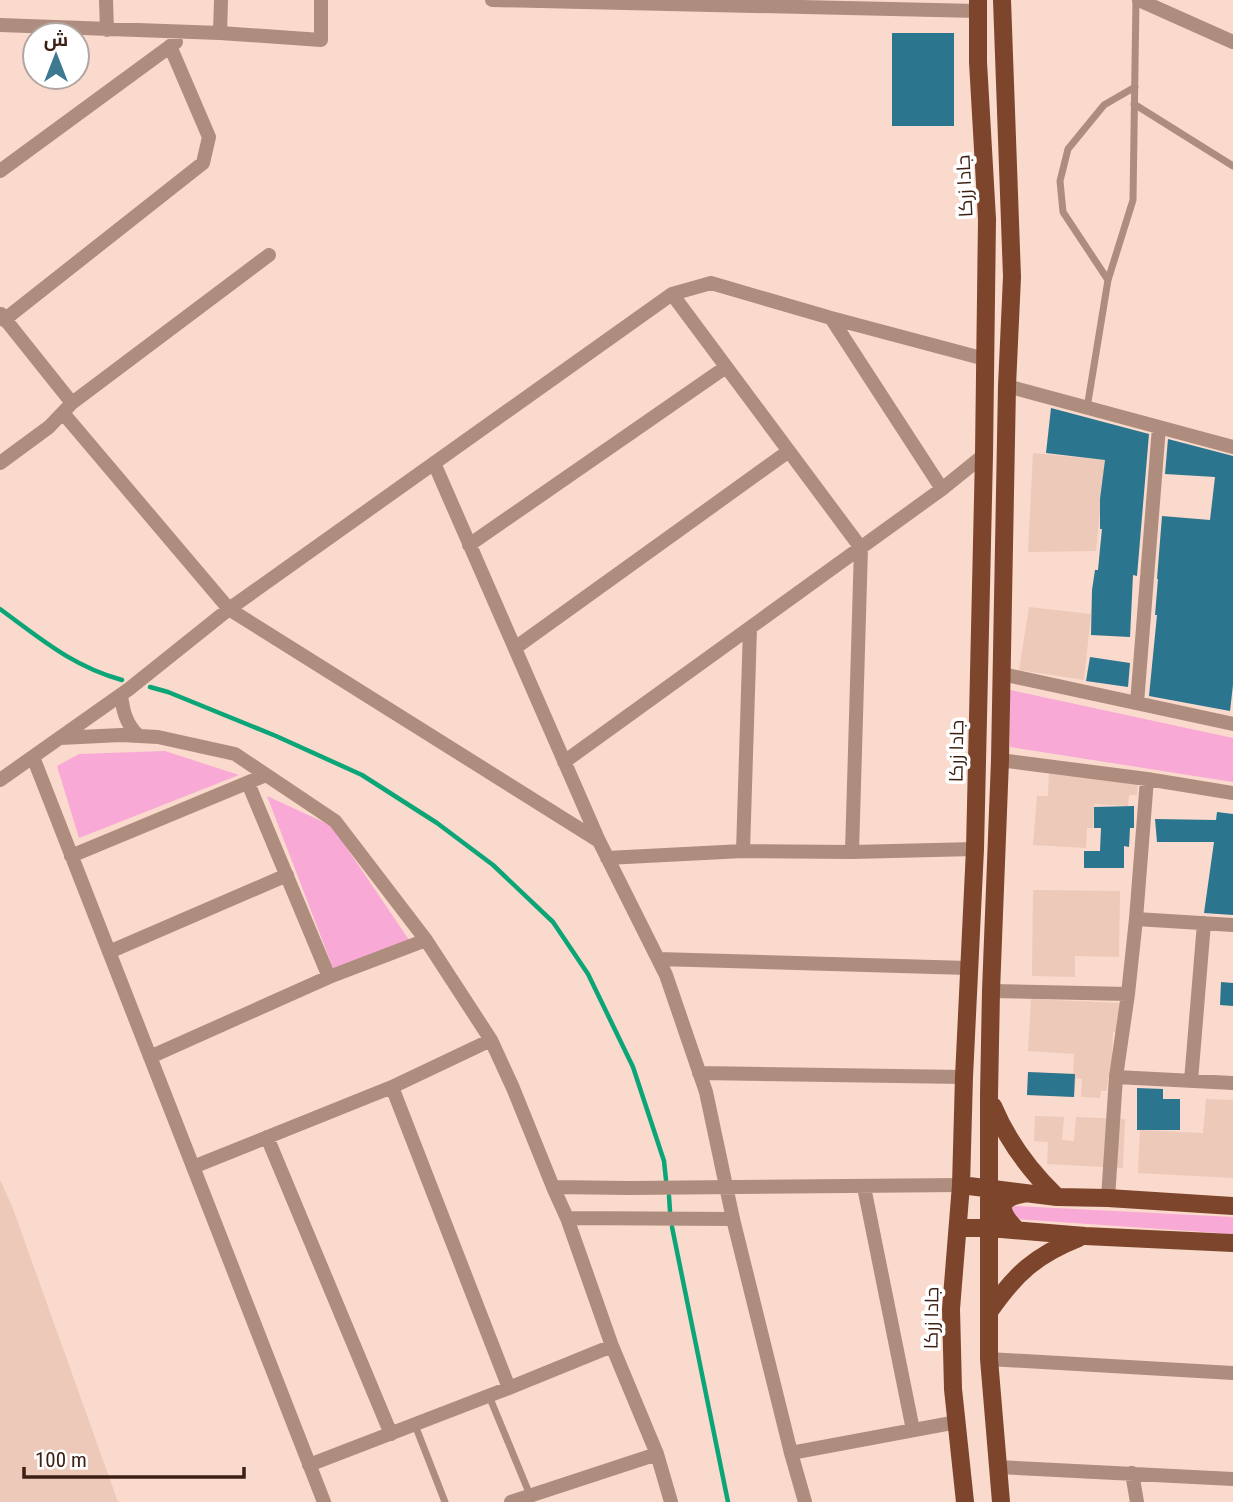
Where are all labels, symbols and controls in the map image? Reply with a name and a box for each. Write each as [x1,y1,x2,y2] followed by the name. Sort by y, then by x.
[21,21,91,91] north arrow
[44,28,68,51] text: ش
[951,154,978,218] street label: جادا زرکا
[944,720,969,782] street label: جادا زرکا
[919,1287,944,1349] street label: جادا زرکا
[24,1436,245,1480] scale bar
[35,1448,87,1472] text: 100 m

